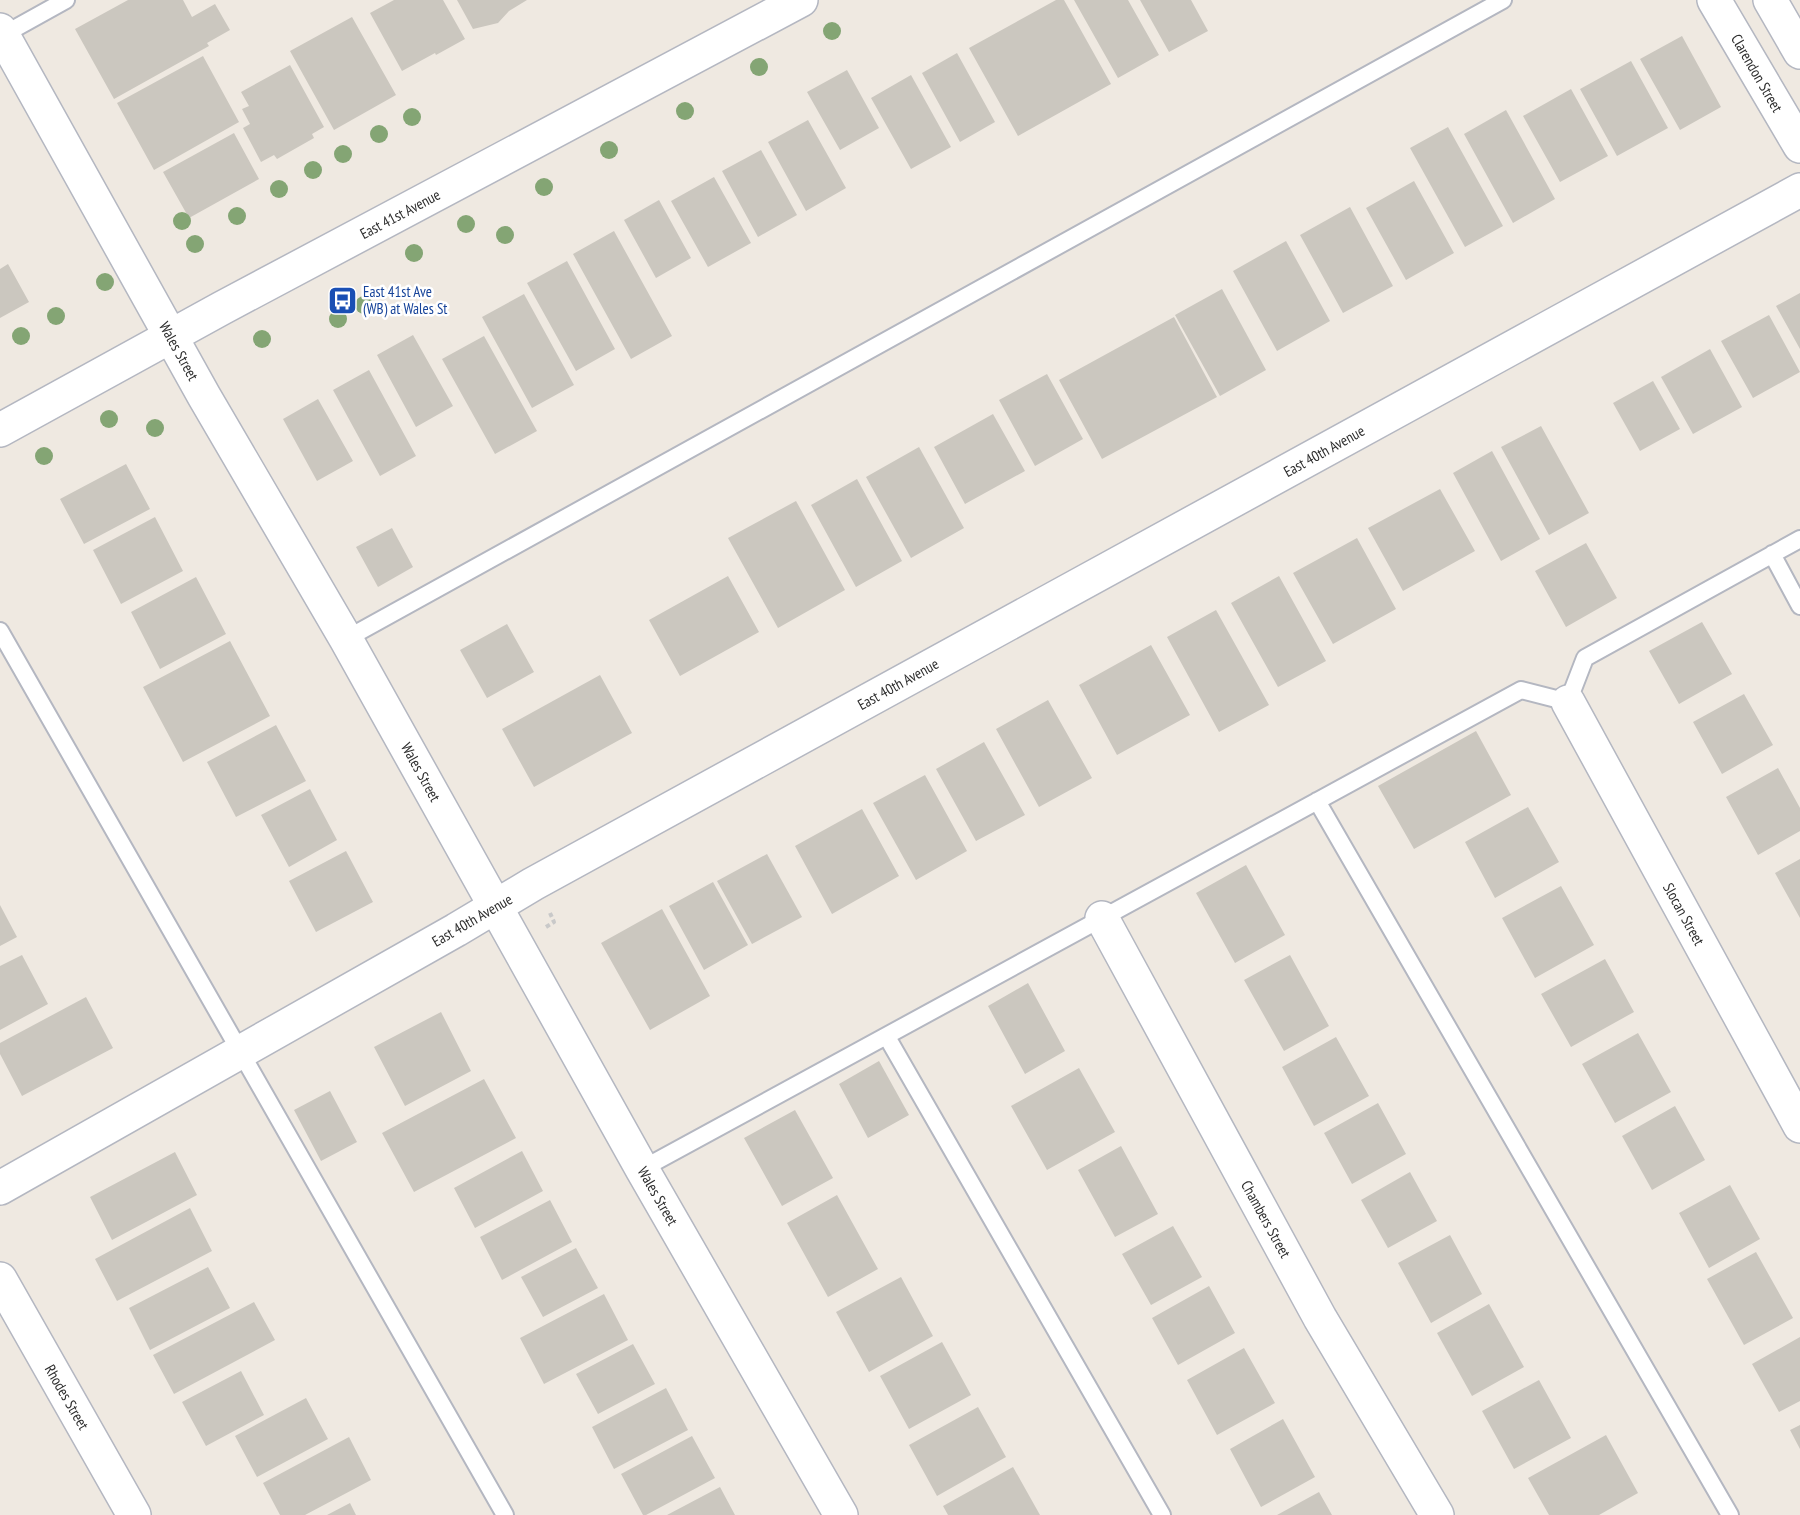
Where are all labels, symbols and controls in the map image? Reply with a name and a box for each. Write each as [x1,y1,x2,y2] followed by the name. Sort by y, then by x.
[1727,31,1787,115] street label: Clarendon Street
[357,185,443,243] street label: East 41st Avenue
[363,282,447,318] place label: East 41st Ave (WB) at Wales St
[326,284,358,316] bus stop icon: East 41st Ave (WB) at Wales St
[155,318,203,384] street label: Wales Street
[1280,421,1368,481] street label: East 40th Avenue
[854,654,942,714] street label: East 40th Avenue
[397,739,445,805] street label: Wales Street
[1659,879,1709,949] street label: Slocan Street
[428,889,516,951] street label: East 40th Avenue
[634,1163,682,1229] street label: Wales Street
[1237,1177,1295,1261] street label: Chambers Street
[41,1361,93,1433] street label: Rhodes Street

